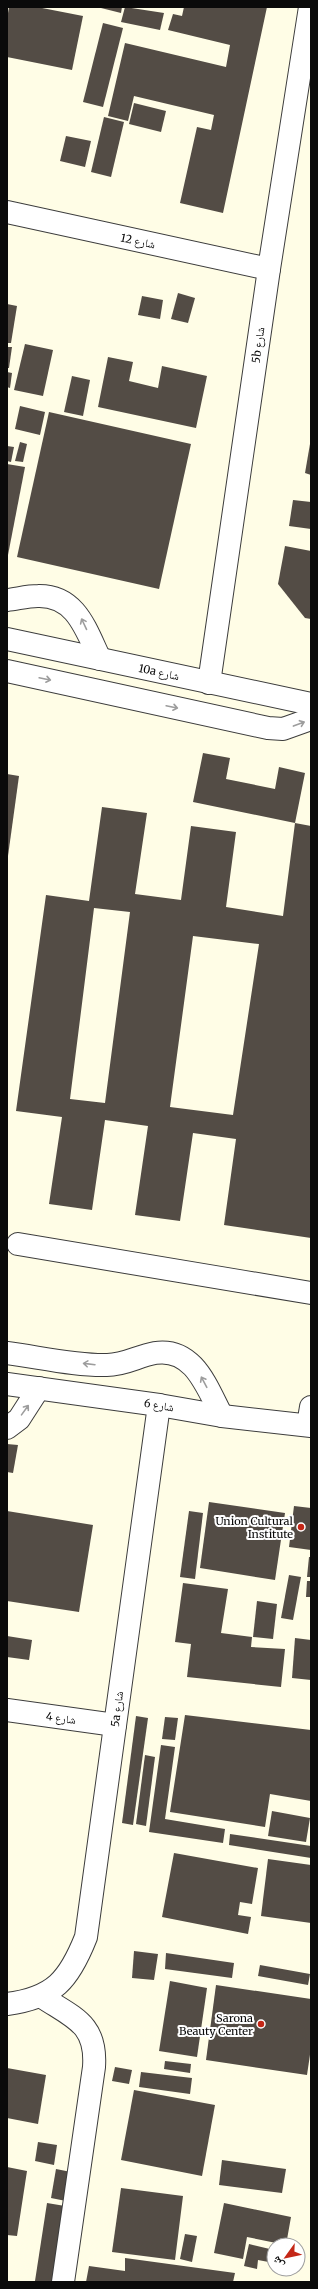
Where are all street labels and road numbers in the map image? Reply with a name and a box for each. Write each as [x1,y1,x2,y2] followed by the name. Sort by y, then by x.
[119,231,157,251] street label: شارع 12
[249,326,267,364] street label: 5b شارع
[137,661,181,683] street label: 10a شارع
[143,1396,175,1414] street label: شارع 6
[108,1690,126,1728] street label: 5a شارع
[45,1709,77,1727] street label: شارع 4

